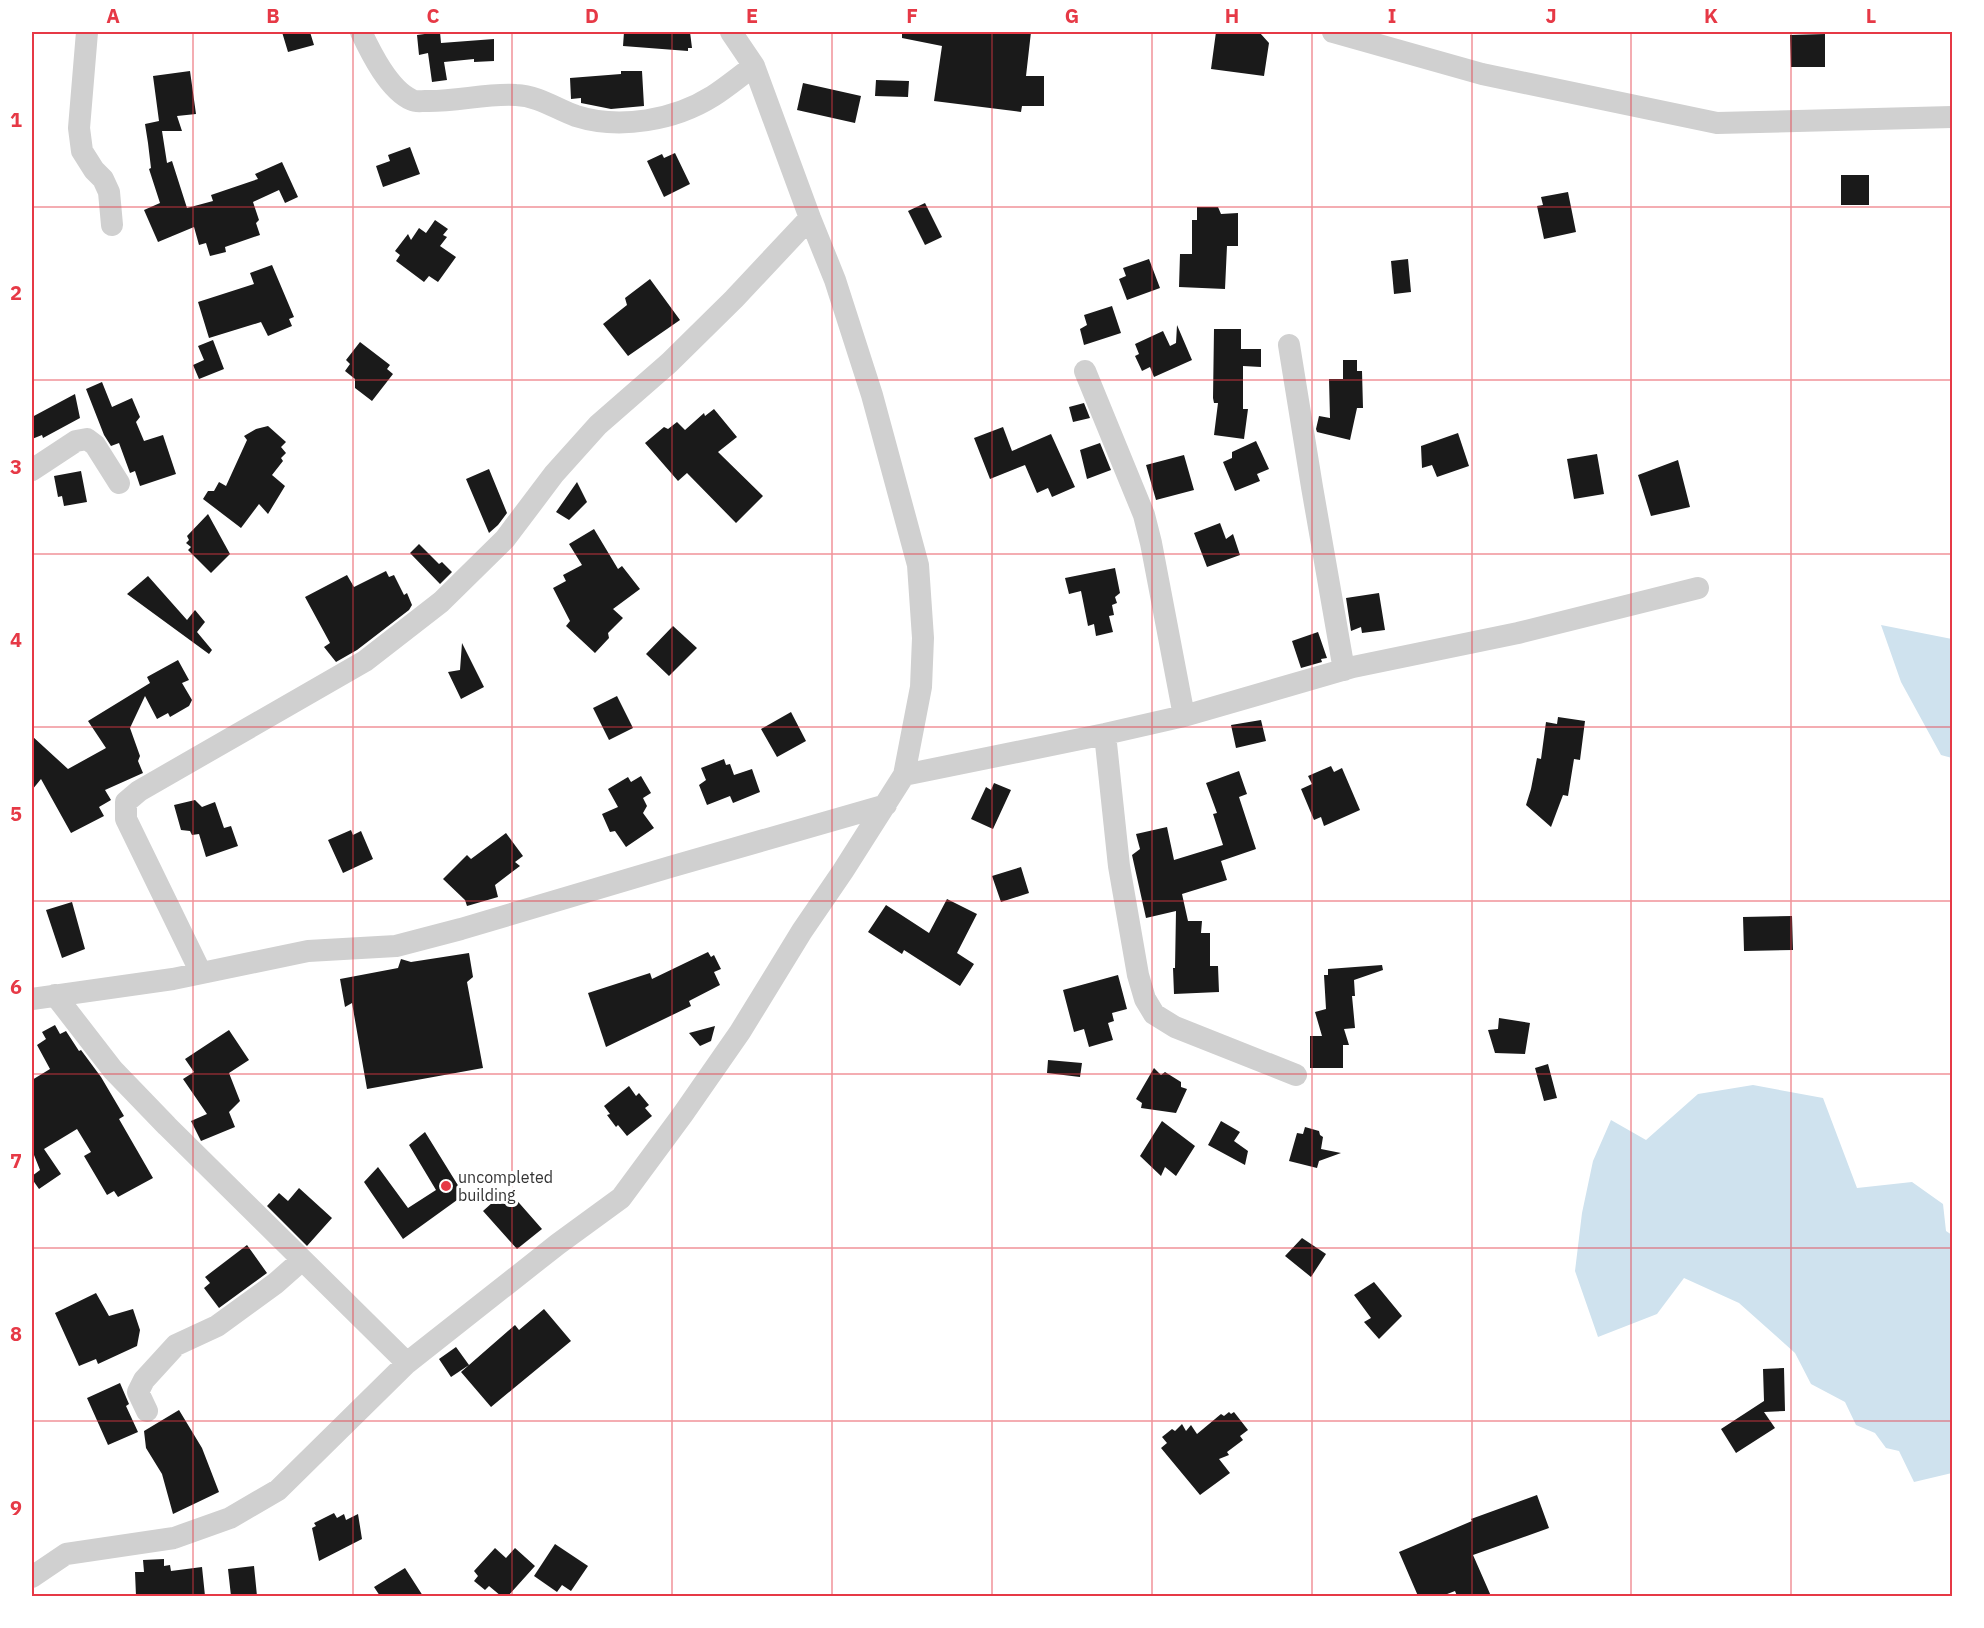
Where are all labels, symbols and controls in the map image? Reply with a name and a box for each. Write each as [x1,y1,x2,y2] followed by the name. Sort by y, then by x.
[106,2,120,29] text: A
[266,2,280,29] text: B
[426,2,440,29] text: C
[585,2,599,29] text: D
[746,2,758,29] text: E
[906,2,918,29] text: F
[1065,2,1079,29] text: G
[1225,2,1239,29] text: H
[1388,2,1396,29] text: I
[1545,2,1557,29] text: J
[1704,2,1718,29] text: K
[1866,2,1876,29] text: L
[10,106,22,133] text: 1
[10,279,22,306] text: 2
[10,453,22,480] text: 3
[10,626,22,653] text: 4
[10,800,22,827] text: 5
[10,973,22,1000] text: 6
[10,1147,22,1174] text: 7
[458,1167,553,1205] place label: uncompleted building
[439,1179,453,1193] marker: uncompleted building
[10,1320,22,1347] text: 8
[10,1494,22,1521] text: 9

